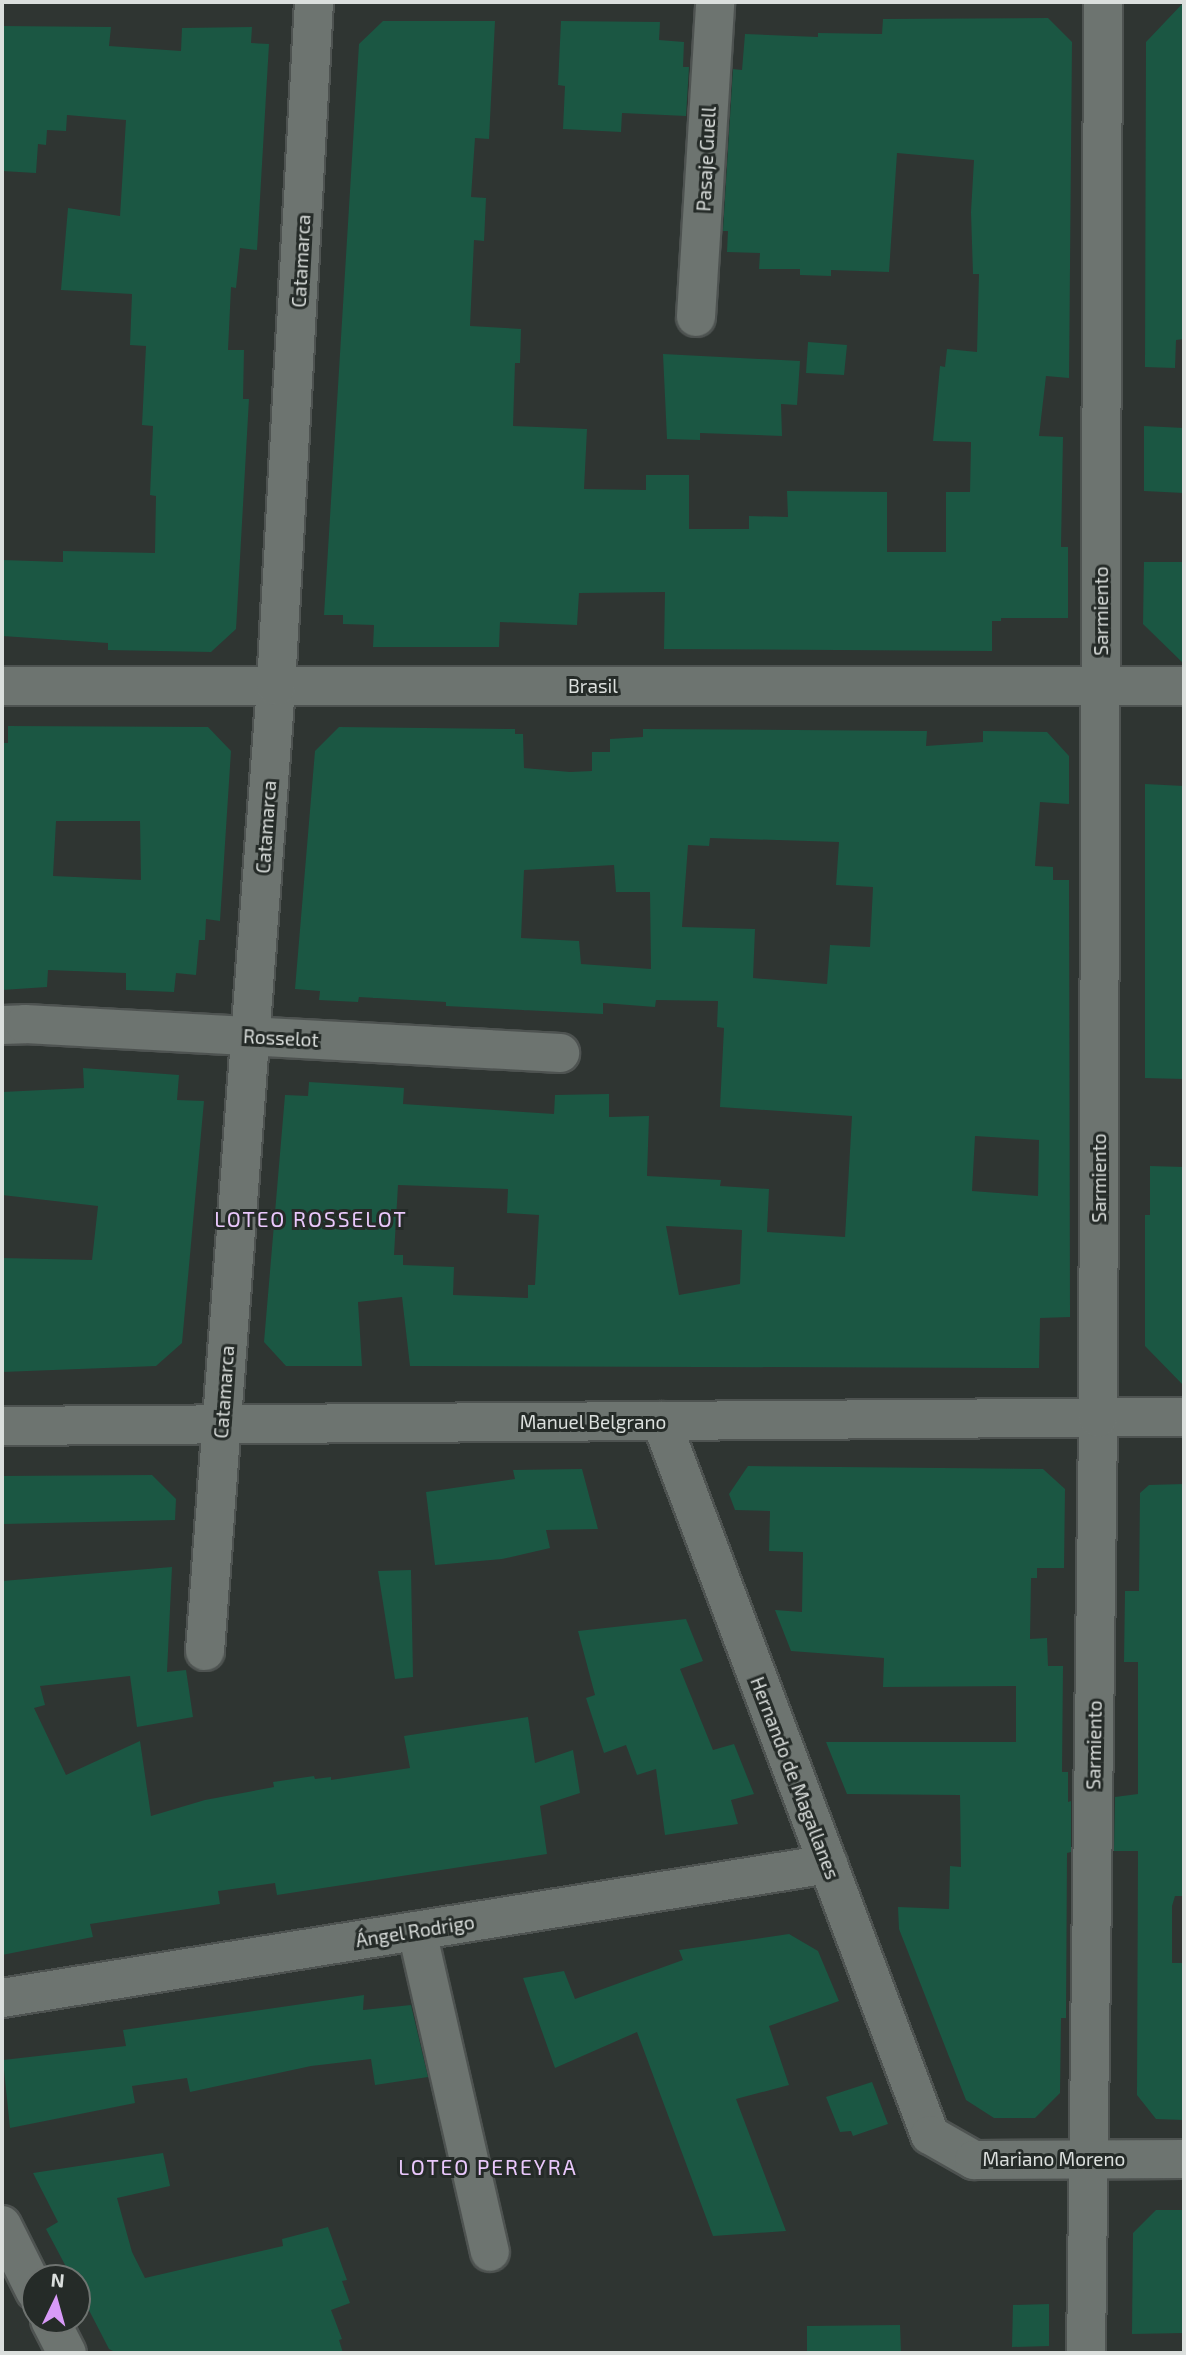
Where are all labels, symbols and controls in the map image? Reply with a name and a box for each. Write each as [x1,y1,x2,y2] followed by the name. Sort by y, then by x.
[692,106,720,212] street label: Pasaje Guell
[287,214,315,308] street label: Catamarca
[1090,566,1112,656] street label: Sarmiento
[568,675,618,697] street label: Brasil
[251,780,281,874] street label: Catamarca
[243,1025,319,1051] street label: Rosselot
[1088,1133,1110,1223] street label: Sarmiento
[216,1206,406,1232] district label: LOTEO ROSSELOT
[209,1345,239,1439] street label: Catamarca
[519,1411,667,1433] street label: Manuel Belgrano
[746,1674,844,1882] street label: Hernando de Magallanes
[1082,1700,1106,1790] street label: Sarmiento
[354,1910,476,1952] street label: Ángel Rodrigo
[983,2148,1125,2170] street label: Mariano Moreno
[400,2154,576,2180] district label: LOTEO PEREYRA
[21,2264,91,2334] north arrow
[50,2268,66,2292] text: N

